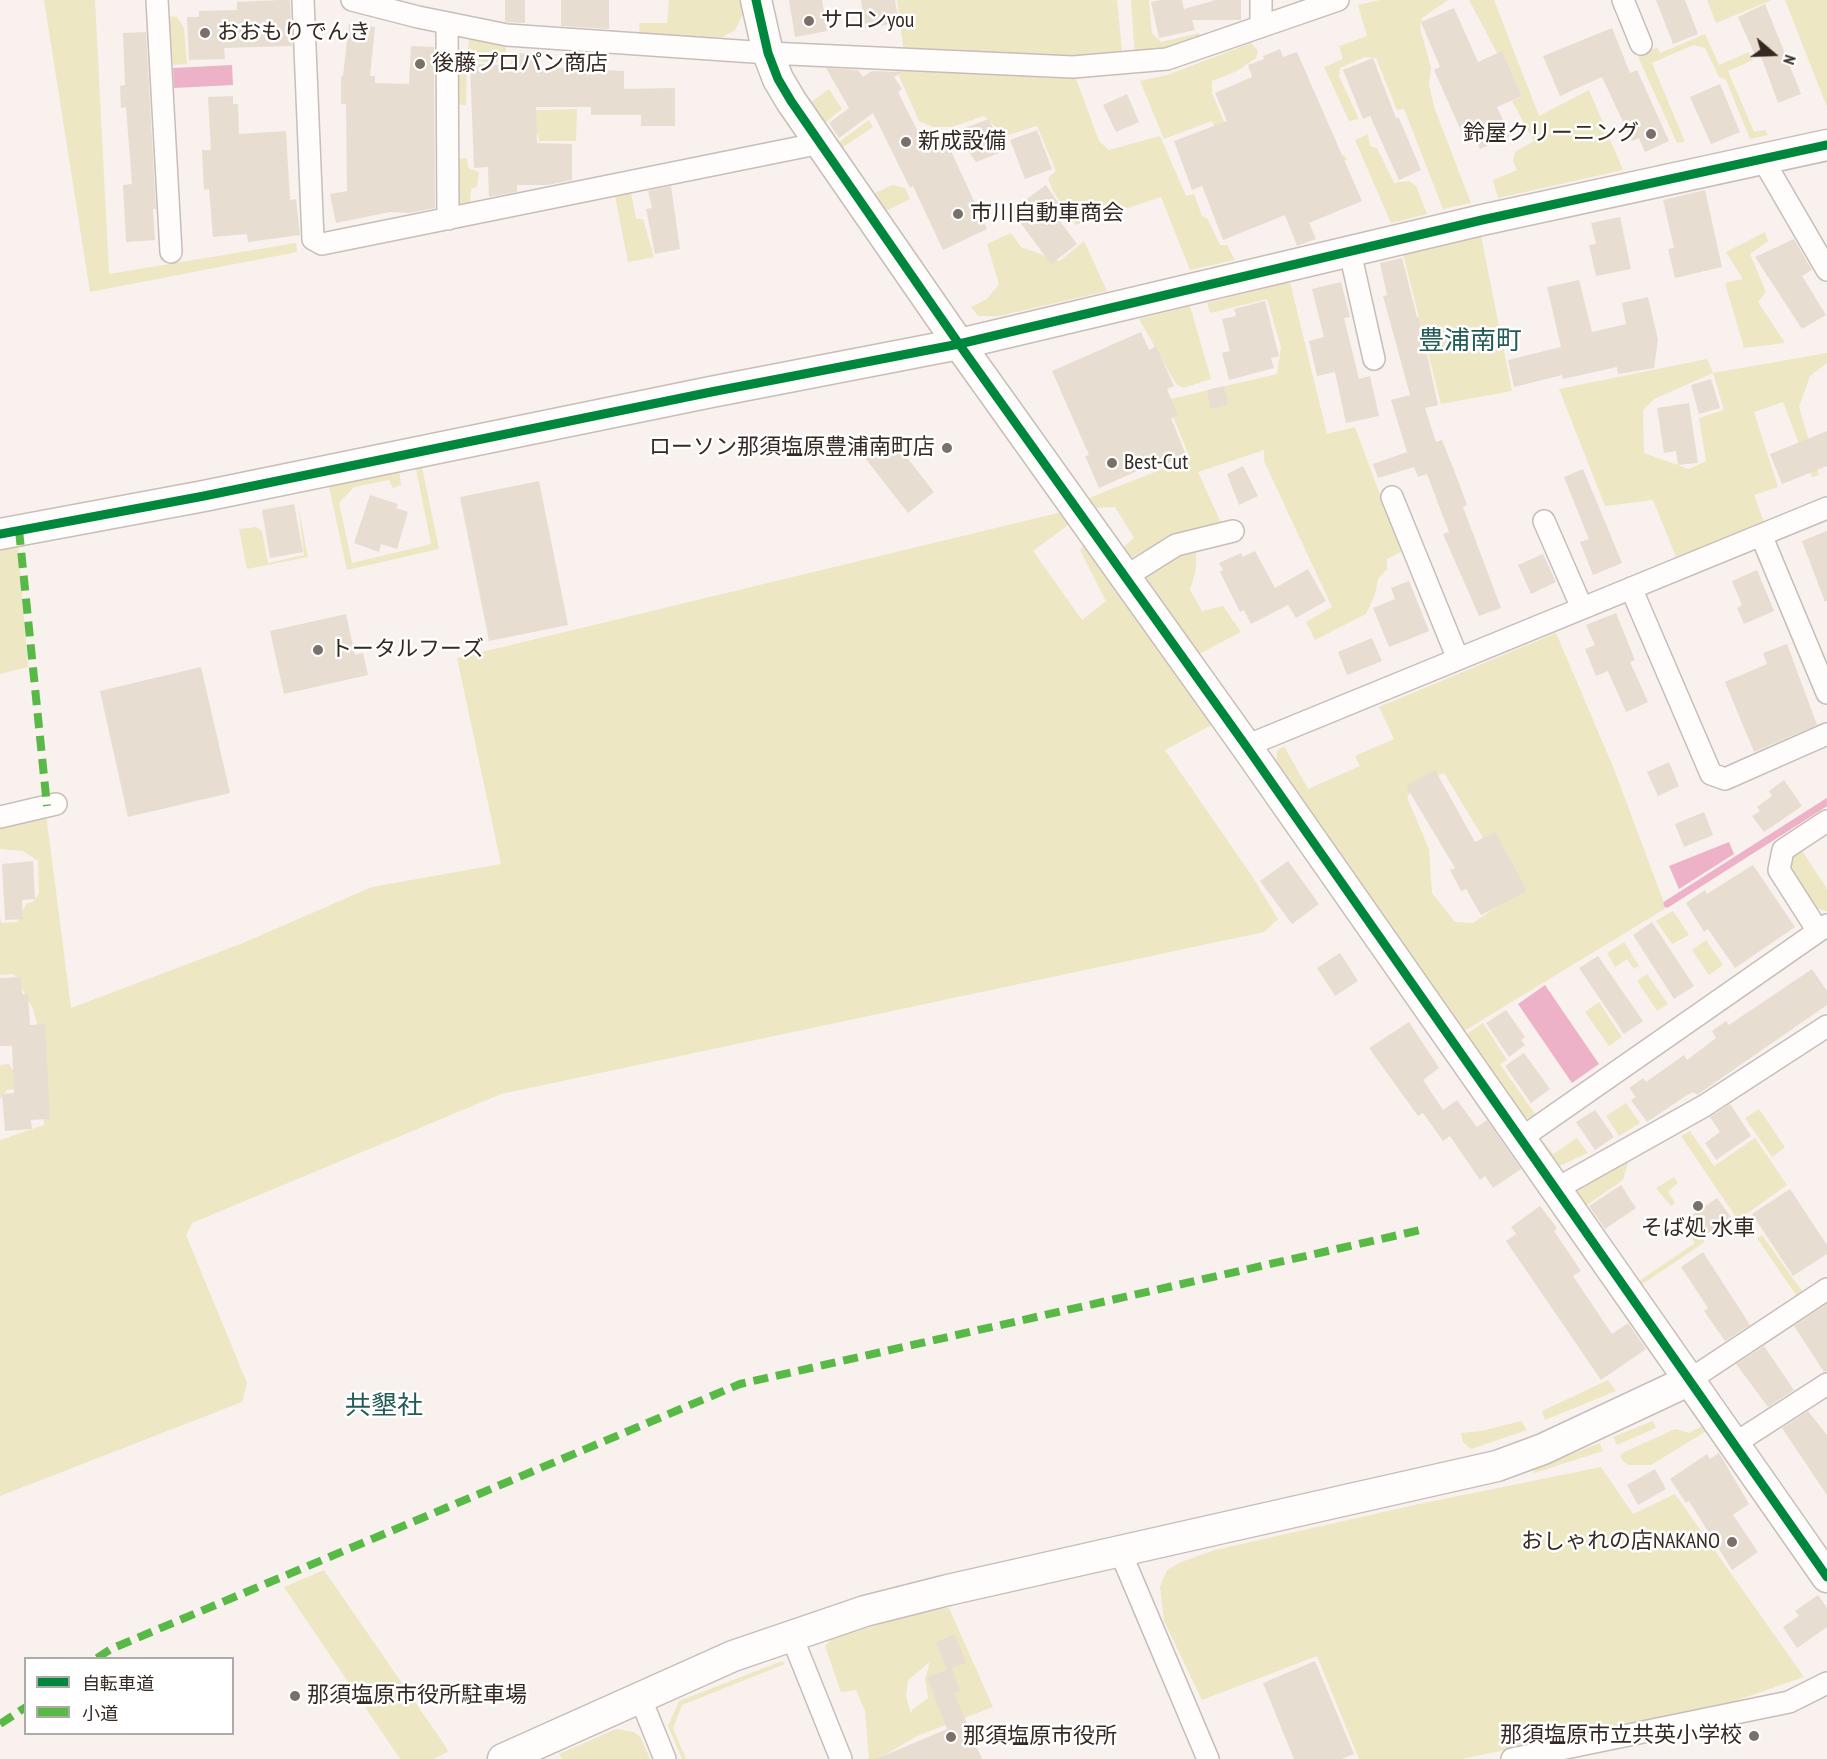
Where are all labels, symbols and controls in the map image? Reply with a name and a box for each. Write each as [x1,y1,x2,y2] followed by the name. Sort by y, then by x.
[821,8,914,34] place label: サロンyou
[802,14,816,28] marker: サロンyou
[217,20,371,46] place label: おおもりでんき
[1743,24,1803,84] north arrow
[198,26,212,40] marker: おおもりでんき
[432,51,608,77] place label: 後藤プロパン商店
[1779,53,1801,67] text: N
[413,57,427,71] marker: 後藤プロパン商店
[1463,121,1639,147] place label: 鈴屋クリーニング
[1644,127,1658,141] marker: 鈴屋クリーニング
[918,129,1006,155] place label: 新成設備
[899,135,913,149] marker: 新成設備
[970,201,1124,227] place label: 市川自動車商会
[951,207,965,221] marker: 市川自動車商会
[1418,326,1522,358] district label: 豊浦南町
[649,435,935,461] place label: ローソン那須塩原豊浦南町店
[940,441,954,455] marker: ローソン那須塩原豊浦南町店
[1124,450,1188,476] place label: Best-Cut
[1105,456,1119,470] marker: Best-Cut
[330,637,484,663] place label: トータルフーズ
[311,643,325,657] marker: トータルフーズ
[1691,1199,1705,1213] marker: そば処 水車
[1641,1216,1755,1242] place label: そば処 水車
[345,1391,423,1423] district label: 共墾社
[1521,1529,1720,1555] place label: おしゃれの店NAKANO
[1725,1535,1739,1549] marker: おしゃれの店NAKANO
[24,1657,234,1735] legend
[82,1672,154,1695] text: 自転車道
[307,1683,527,1709] place label: 那須塩原市役所駐車場
[288,1689,302,1703] marker: 那須塩原市役所駐車場
[82,1702,118,1725] text: 小道
[1500,1723,1742,1749] place label: 那須塩原市立共英小学校
[963,1724,1117,1750] place label: 那須塩原市役所
[1747,1729,1761,1743] marker: 那須塩原市立共英小学校
[944,1730,958,1744] marker: 那須塩原市役所

